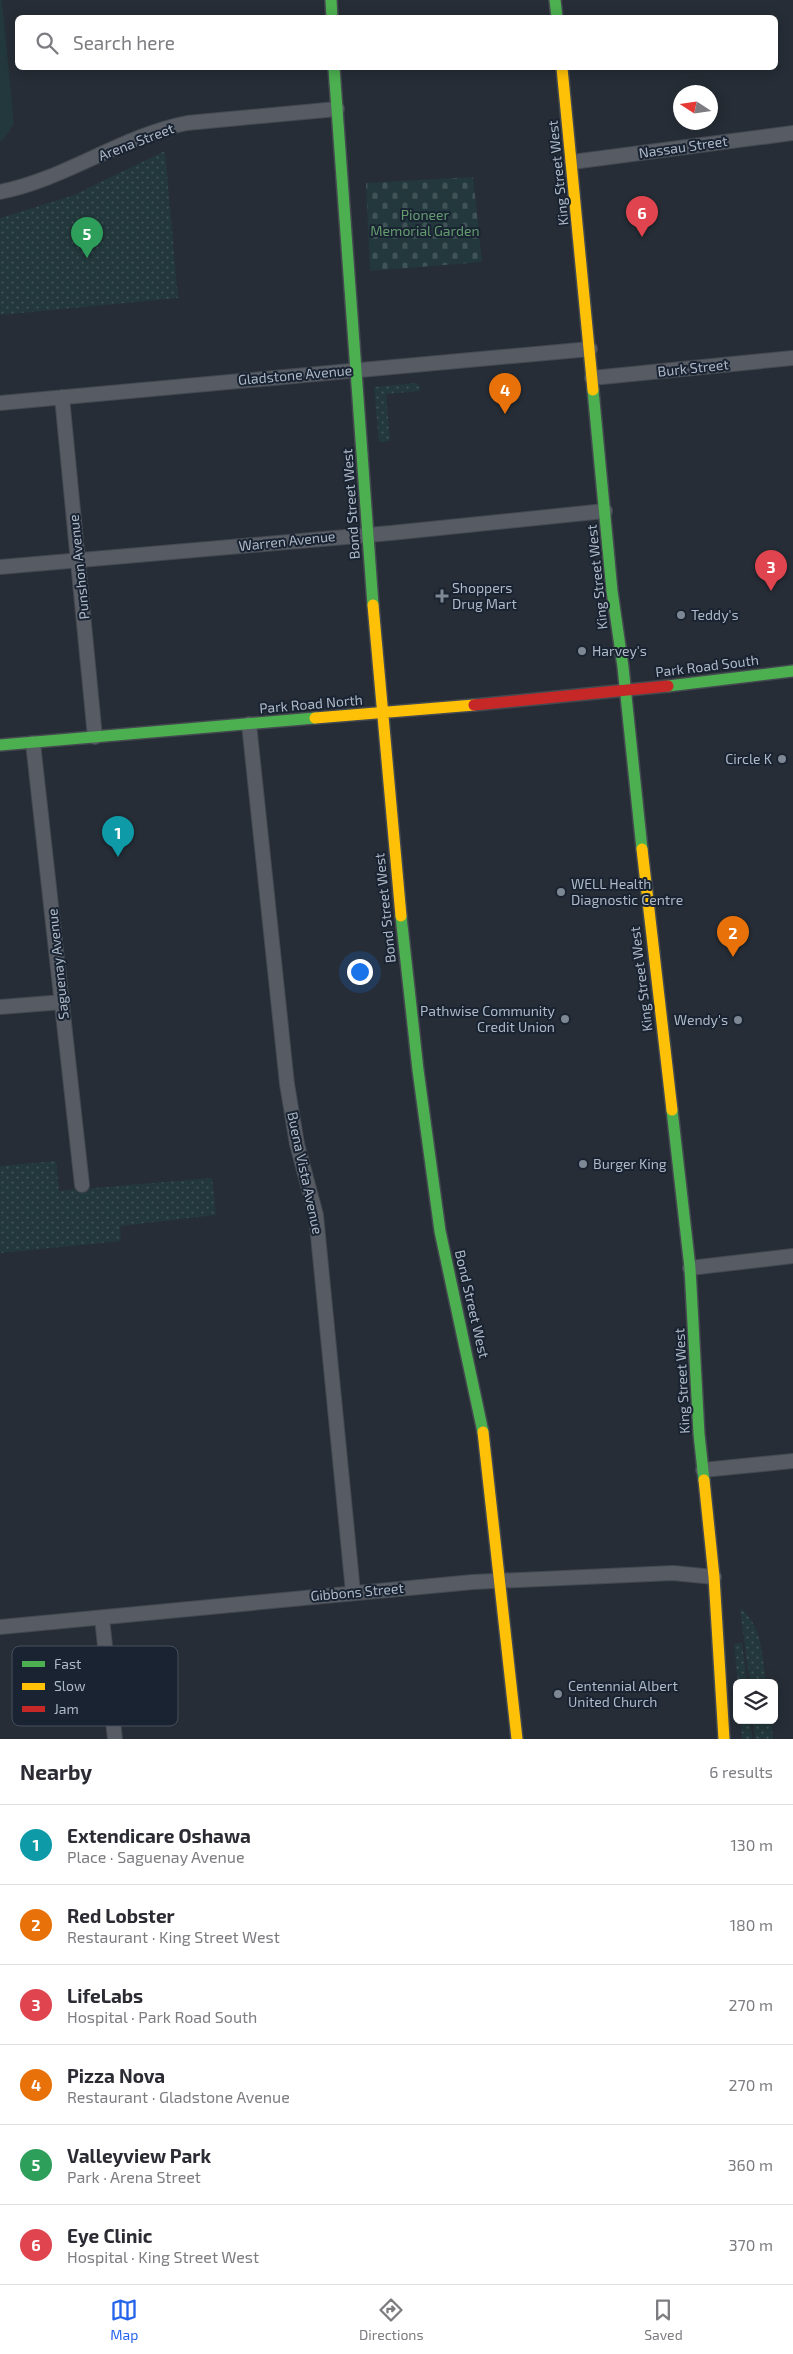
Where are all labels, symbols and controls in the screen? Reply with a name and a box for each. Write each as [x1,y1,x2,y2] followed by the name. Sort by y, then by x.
[15,15,778,70] search box
[33,29,61,57] icon: search
[73,31,175,54] text: Search here
[673,85,718,130] north arrow
[96,119,176,164] street label: Arena Street
[544,120,571,226] street label: King Street West
[637,132,728,161] street label: Nassau Street
[626,196,658,237] pin: 6
[370,206,480,239] park label: Pioneer Memorial Garden
[71,217,103,258] pin: 5
[657,355,729,380] street label: Burk Street
[237,361,353,388] street label: Gladstone Avenue
[489,373,521,414] pin: 4
[338,448,363,560] street label: Bond Street West
[65,514,92,620] street label: Punshon Avenue
[583,524,610,630] street label: King Street West
[238,527,336,554] street label: Warren Avenue
[755,550,787,591] pin: 3
[452,579,517,612] place label: Shoppers Drug Mart
[436,590,448,602] marker: Shoppers Drug Mart
[691,606,739,623] place label: Teddy's
[675,609,687,621] marker: Teddy's
[592,642,647,659] place label: Harvey's
[576,645,588,657] marker: Harvey's
[654,651,760,680] street label: Park Road South
[258,691,363,716] street label: Park Road North
[725,750,773,767] place label: Circle K
[776,753,788,765] marker: Circle K
[102,816,134,857] pin: 1
[370,852,399,964] street label: Bond Street West
[571,875,683,908] place label: WELL Health Diagnostic Centre
[555,886,567,898] marker: WELL Health Diagnostic Centre
[43,908,72,1020] street label: Saguenay Avenue
[717,916,749,957] pin: 2
[626,926,655,1033] street label: King Street West
[347,959,373,985] your location
[420,1002,556,1035] place label: Pathwise Community Credit Union
[674,1011,728,1028] place label: Wendy's
[559,1013,571,1025] marker: Pathwise Community Credit Union
[732,1014,744,1026] marker: Wendy's
[284,1110,327,1236] street label: Buena Vista Avenue
[593,1155,667,1172] place label: Burger King
[577,1158,589,1170] marker: Burger King
[452,1248,493,1360] street label: Bond Street West
[670,1328,693,1434] street label: King Street West
[310,1579,404,1604] street label: Gibbons Street
[12,1646,178,1726] legend
[54,1655,81,1672] text: Fast
[54,1677,86,1694] text: Slow
[568,1677,678,1710] place label: Centennial Albert United Church
[733,1679,778,1724] map controls
[733,1679,778,1724] button: layers
[552,1688,564,1700] marker: Centennial Albert United Church
[54,1700,79,1717] text: Jam
[20,1759,92,1784] text: Nearby
[709,1762,773,1781] text: 6 results
[67,1824,251,1847] text: Extendicare Oshawa
[33,1835,39,1854] text: 1
[731,1835,773,1854] text: 130 m
[67,1847,245,1866] text: Place · Saguenay Avenue
[67,1904,175,1927] text: Red Lobster
[31,1915,41,1934] text: 2
[730,1915,773,1934] text: 180 m
[67,1927,280,1946] text: Restaurant · King Street West
[67,1984,143,2007] text: LifeLabs
[31,1995,41,2014] text: 3
[729,1995,773,2014] text: 270 m
[67,2007,257,2026] text: Hospital · Park Road South
[67,2064,165,2087] text: Pizza Nova
[31,2075,41,2094] text: 4
[729,2075,773,2094] text: 270 m
[67,2087,290,2106] text: Restaurant · Gladstone Avenue
[67,2144,211,2167] text: Valleyview Park
[32,2155,40,2174] text: 5
[728,2155,773,2174] text: 360 m
[67,2167,201,2186] text: Park · Arena Street
[67,2224,152,2247] text: Eye Clinic
[31,2235,41,2254] text: 6
[729,2235,773,2254] text: 370 m
[67,2247,259,2266] text: Hospital · King Street West
[110,2296,138,2343] tab: Map
[359,2296,424,2343] tab: Directions
[644,2296,683,2343] tab: Saved

